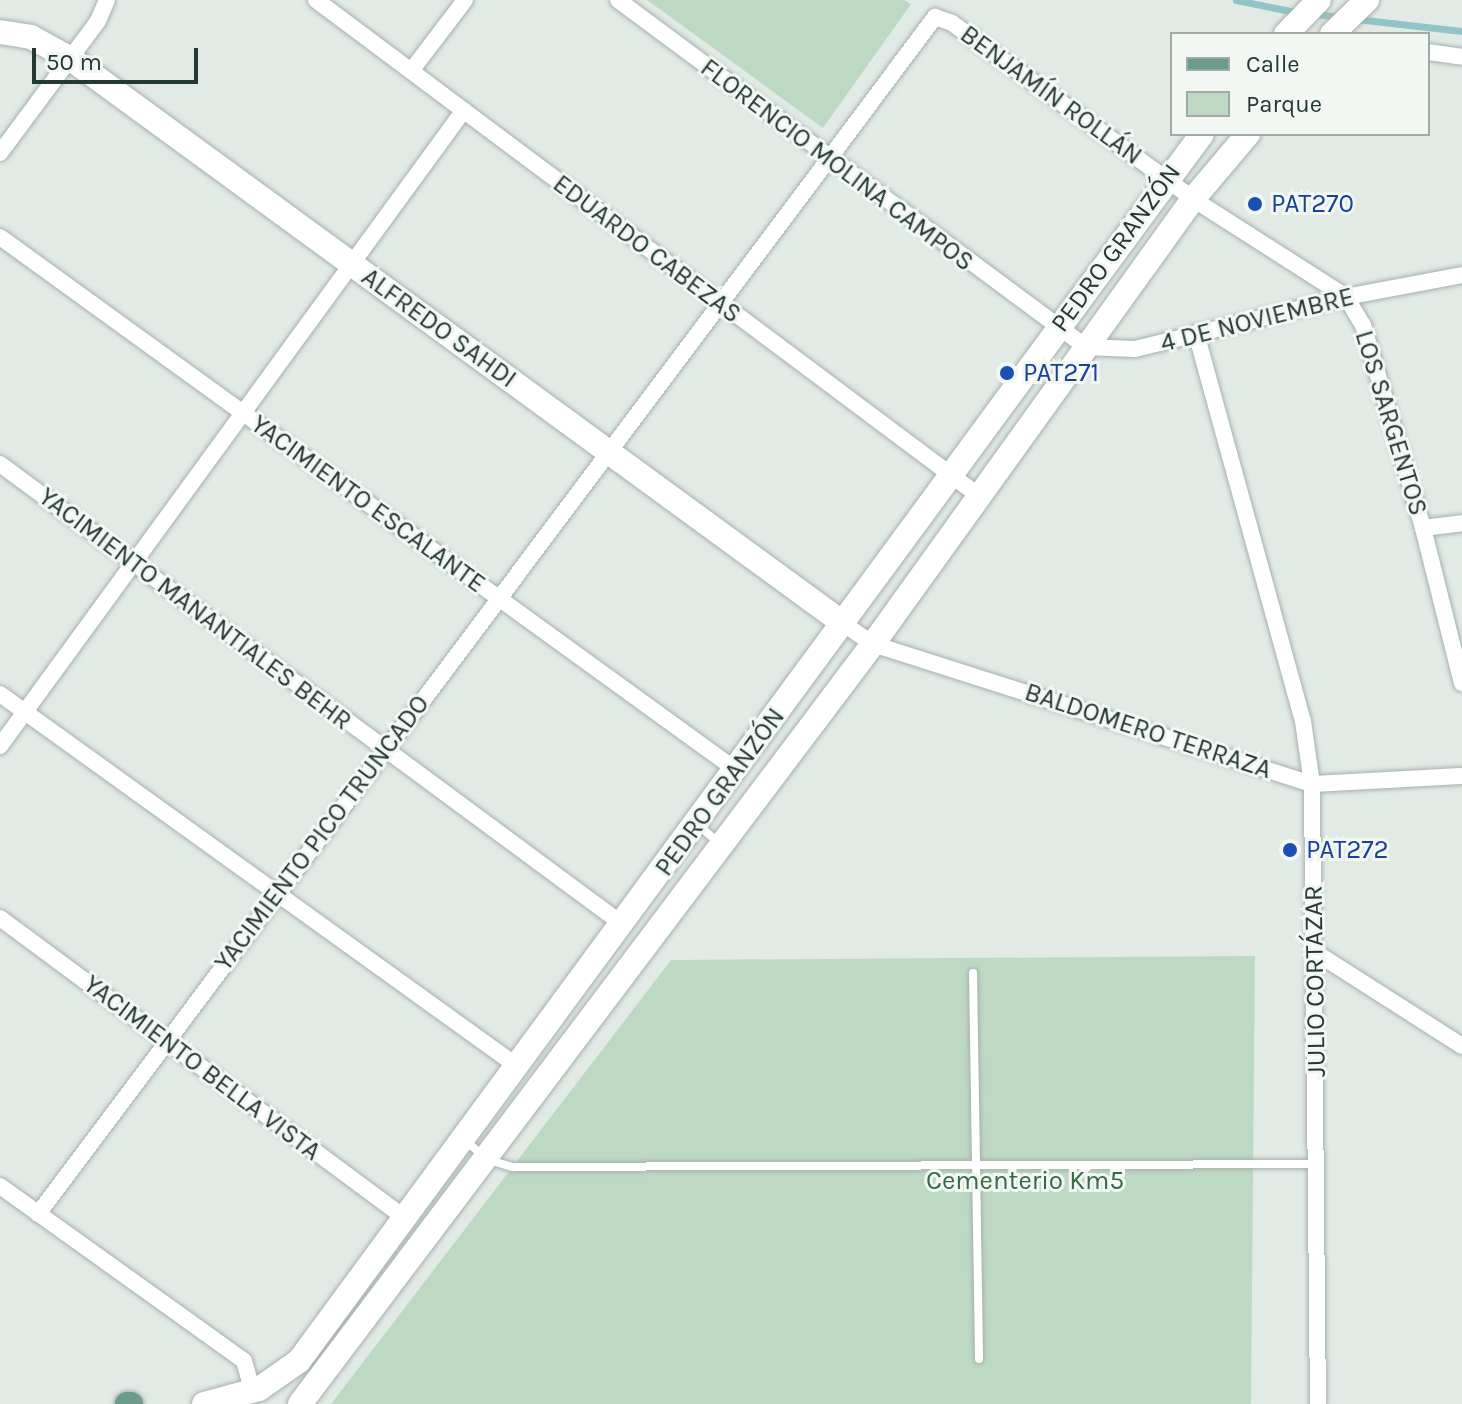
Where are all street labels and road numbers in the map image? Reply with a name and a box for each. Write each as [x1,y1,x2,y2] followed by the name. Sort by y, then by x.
[954,19,1148,171] street label: BENJAMÍN ROLLÁN
[694,52,980,278] street label: FLORENCIO MOLINA CAMPOS
[1044,158,1188,338] street label: PEDRO GRANZÓN
[547,168,747,330] street label: EDUARDO CABEZAS
[355,261,523,395] street label: ALFREDO SAHDI
[1157,281,1357,359] street label: 4 DE NOVIEMBRE
[1348,327,1434,519] street label: LOS SARGENTOS
[245,409,491,599] street label: YACIMIENTO ESCALANTE
[32,481,358,737] street label: YACIMIENTO MANANTIALES BEHR
[1021,676,1275,786] street label: BALDOMERO TERRAZA
[208,689,436,977] street label: YACIMIENTO PICO TRUNCADO
[648,702,792,882] street label: PEDRO GRANZÓN
[1298,885,1332,1077] street label: JULIO CORTÁZAR
[77,969,327,1167] street label: YACIMIENTO BELLA VISTA

